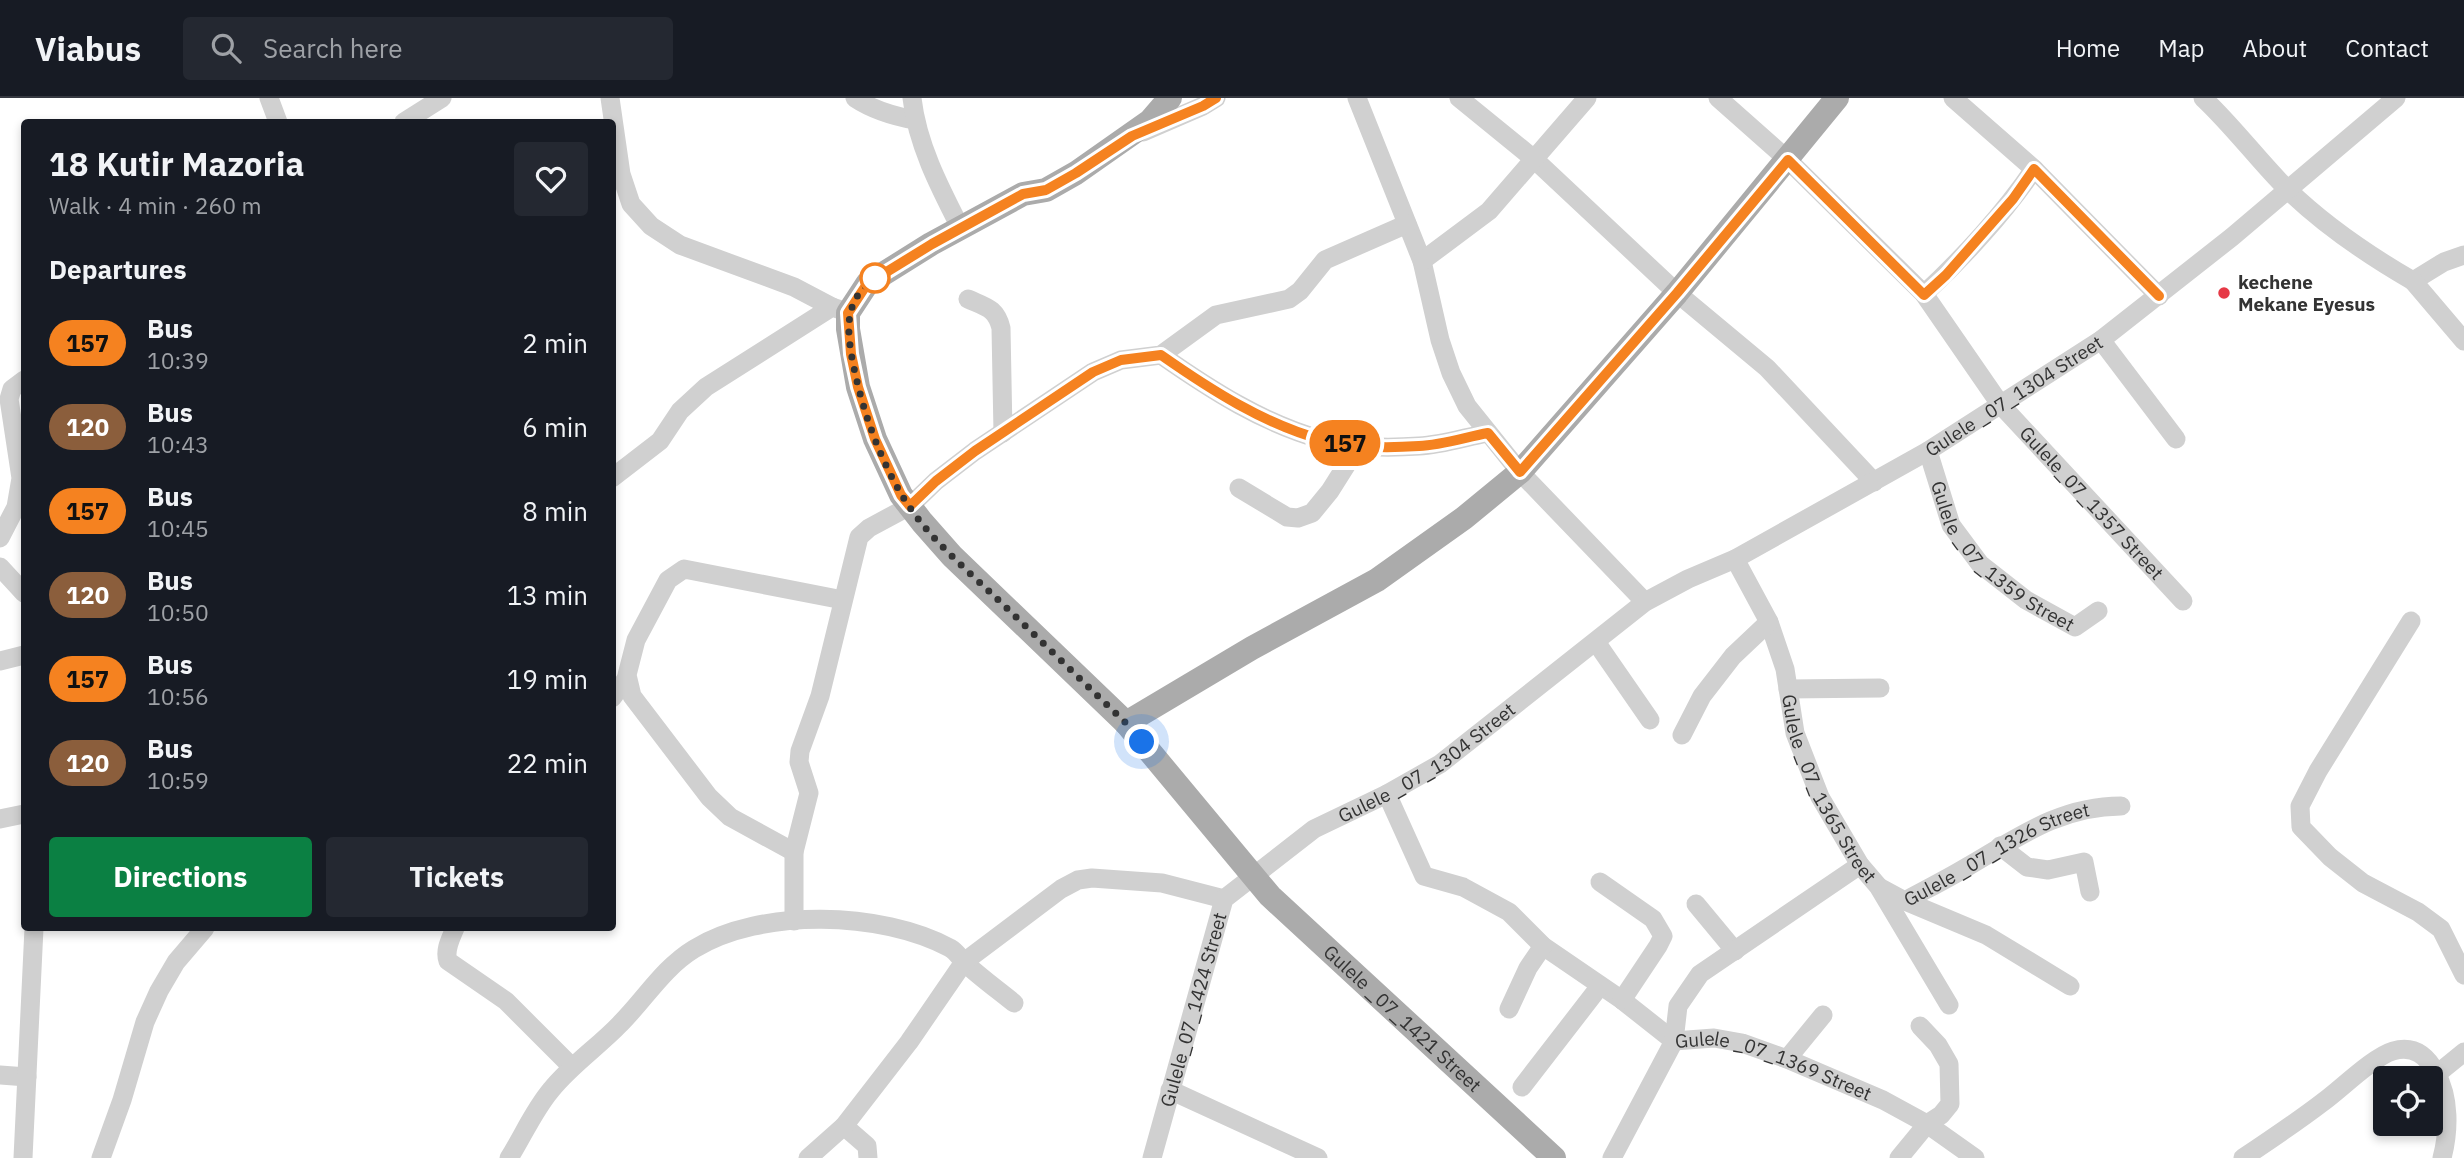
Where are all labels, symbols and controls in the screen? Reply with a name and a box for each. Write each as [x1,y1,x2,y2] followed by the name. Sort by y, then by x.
[183,17,673,80] search box
[35,27,141,70] text: Viabus
[207,29,245,67] icon: search
[263,31,402,65] text: Search here
[2056,32,2120,64] text: Home
[2158,32,2204,64] text: Map
[2242,32,2307,64] text: About
[2345,32,2429,64] text: Contact
[49,142,304,185] text: 18 Kutir Mazoria
[514,142,588,216] button: heart
[49,190,262,220] text: Walk · 4 min · 260 m
[49,252,187,286] text: Departures
[860,263,890,293] unlabelled marker
[2238,270,2375,316] place label: kechene Mekane Eyesus
[2216,285,2232,301] marker: kechene Mekane Eyesus
[147,311,193,345] text: Bus
[522,326,588,360] text: 2 min
[66,327,109,359] text: 157
[1921,330,2107,462] street label: Gulele _07_1304 Street
[147,345,209,375] text: 10:39
[147,395,193,429] text: Bus
[522,410,588,444] text: 6 min
[66,411,109,443] text: 120
[1305,420,1385,466] line badge: 157
[2015,421,2169,585] street label: Gulele_07_1357 Street
[1323,427,1367,459] text: 157
[147,429,209,459] text: 10:43
[1926,478,2079,636] street label: Gulele _07_1359 Street
[147,479,193,513] text: Bus
[522,494,588,528] text: 8 min
[66,495,109,527] text: 157
[147,513,209,543] text: 10:45
[147,563,193,597] text: Bus
[507,578,588,612] text: 13 min
[66,579,109,611] text: 120
[147,597,209,627] text: 10:50
[147,647,193,681] text: Bus
[507,662,588,696] text: 19 min
[66,663,109,695] text: 157
[147,681,209,711] text: 10:56
[1777,692,1882,888] street label: Gulele _07_1365 Street
[1334,697,1520,828] street label: Gulele _07_1304 Street
[1124,724,1159,759] your location
[147,731,193,765] text: Bus
[507,746,588,780] text: 22 min
[66,747,109,779] text: 120
[147,765,209,795] text: 10:59
[1899,797,2091,911] street label: Gulele _07_1326 Street
[49,837,312,917] button: Directions
[326,837,588,917] button: Tickets
[1155,910,1232,1110] street label: Gulele_07_1424 Street
[1319,939,1486,1097] street label: Gulele _07_1421 Street
[1674,1026,1875,1106] street label: Gulele _07_1369 Street
[2373,1066,2443,1136] map controls
[2373,1066,2443,1136] button: locate

